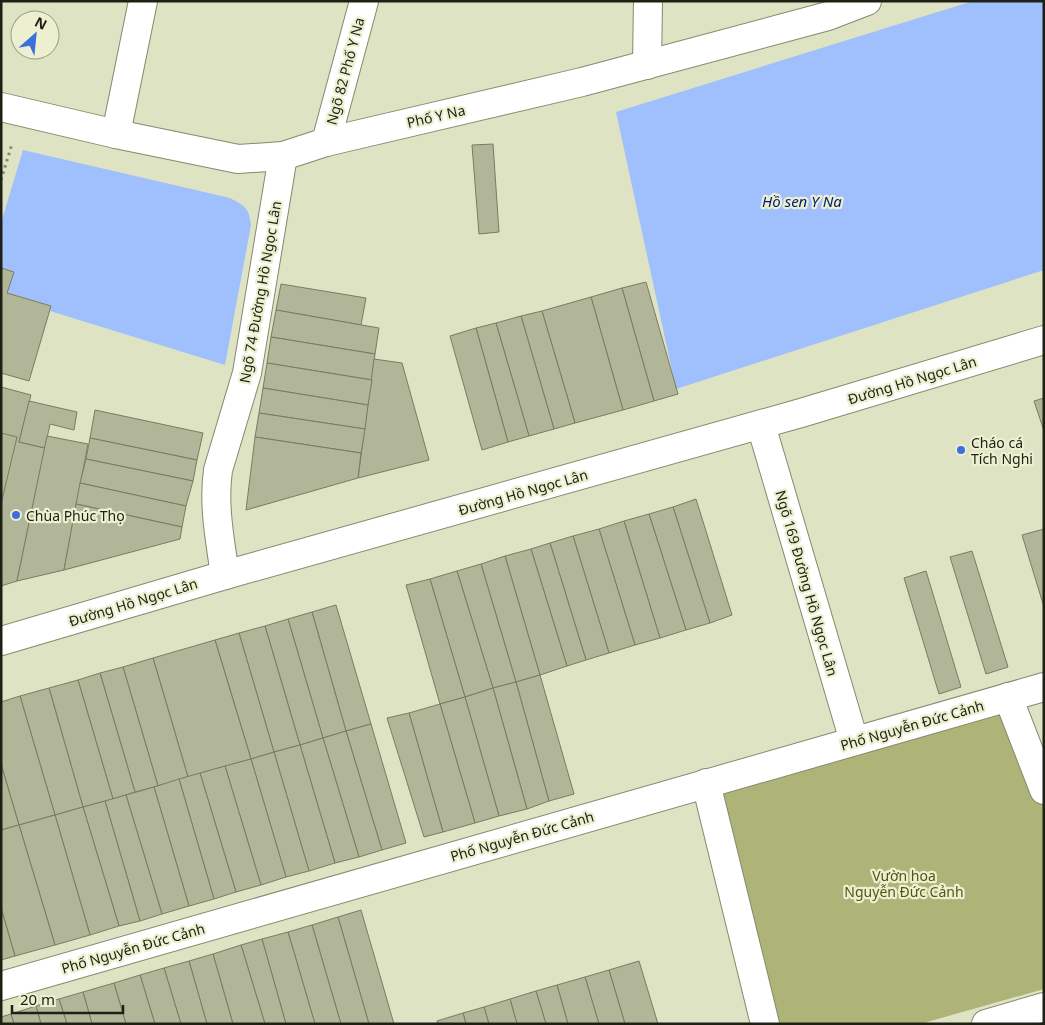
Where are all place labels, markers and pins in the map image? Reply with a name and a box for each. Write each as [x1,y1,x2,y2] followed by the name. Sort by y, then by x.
[971,433,1033,468] place label: Cháo cá Tích Nghi
[955,444,967,456] marker: Cháo cá Tích Nghi
[26,506,125,525] place label: Chùa Phúc Thọ
[10,509,22,521] marker: Chùa Phúc Thọ

